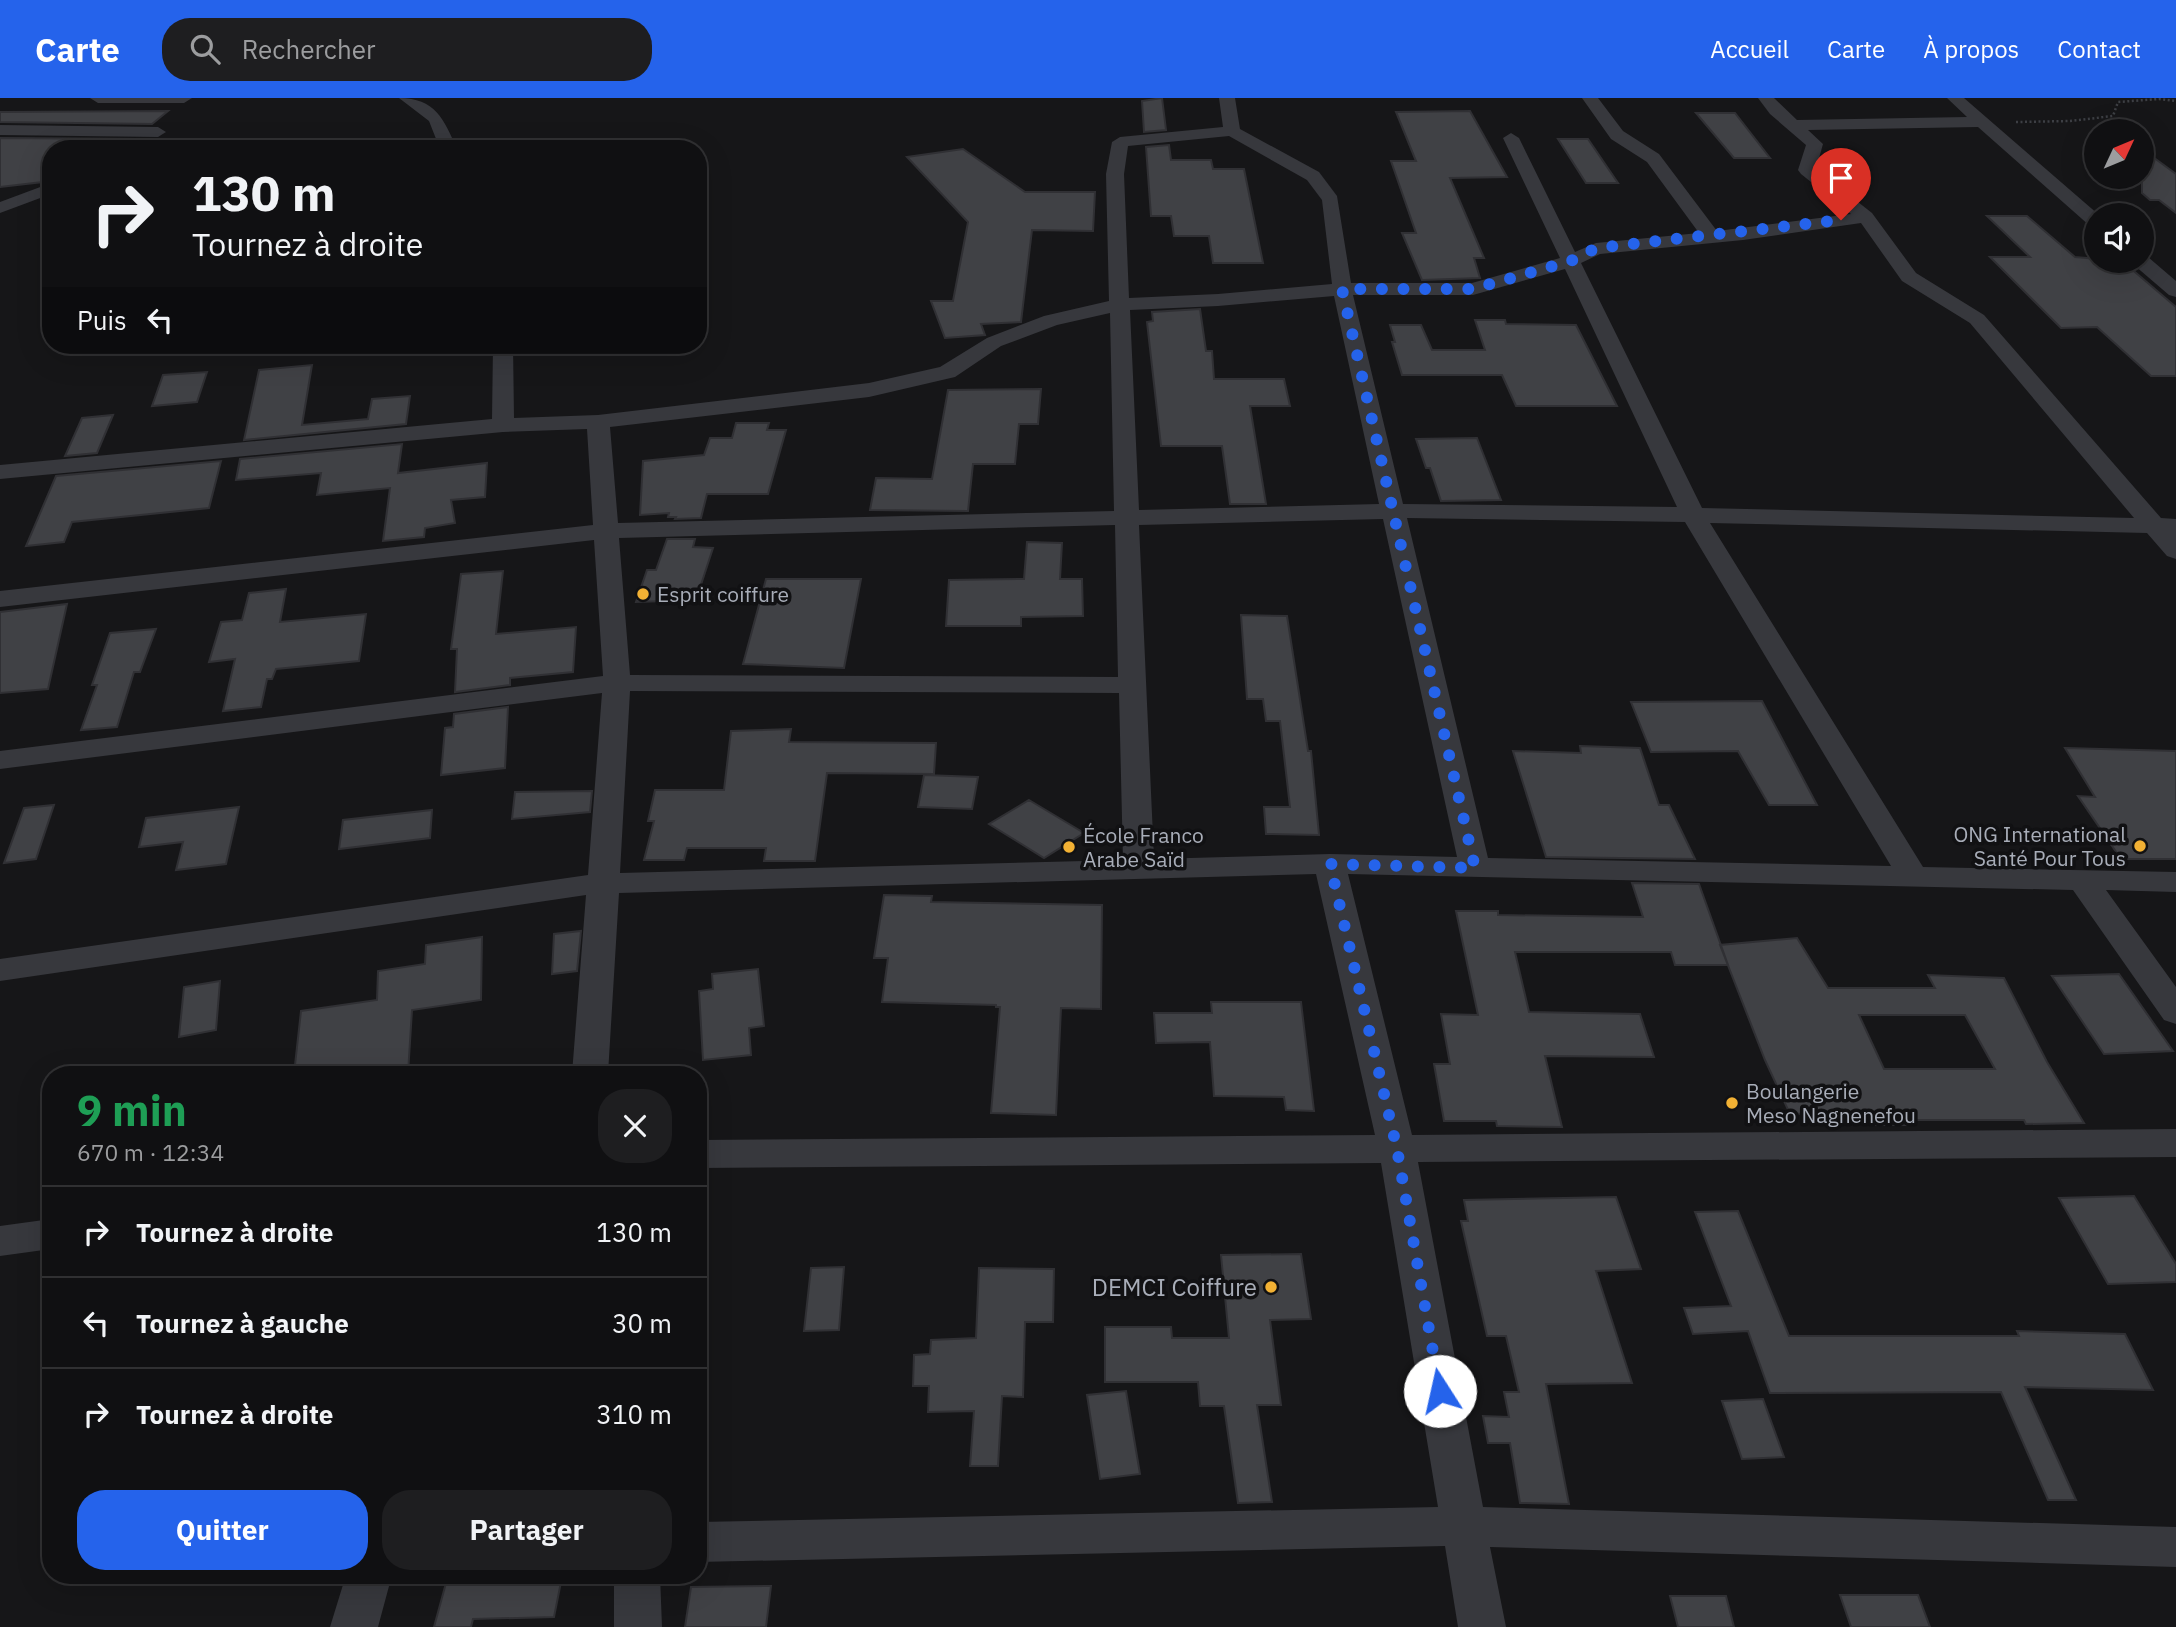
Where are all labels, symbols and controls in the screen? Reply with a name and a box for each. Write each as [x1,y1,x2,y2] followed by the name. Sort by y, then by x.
[162,18,652,81] search box
[35,28,120,71] text: Carte
[186,30,224,68] icon: search
[242,32,376,66] text: Rechercher
[1710,33,1789,65] text: Accueil
[1827,33,1885,65] text: Carte
[1923,33,2019,65] text: À propos
[2057,33,2141,65] text: Contact
[2084,119,2154,189] north arrow
[2084,119,2154,273] map controls
[1811,148,1871,220] pin
[1822,159,1860,197] icon: arrive
[192,161,336,224] text: 130 m
[77,168,168,259] icon: right
[2084,203,2154,273] button: sound
[192,223,423,265] text: Tournez à droite
[141,301,179,339] icon: left
[77,303,127,337] text: Puis
[657,580,789,608] place label: Esprit coiffure
[635,586,651,602] marker: Esprit coiffure
[1954,820,2126,872] place label: ONG International Santé Pour Tous
[1083,821,1204,873] place label: École Franco Arabe Saïd
[2132,838,2148,854] marker: ONG International Santé Pour Tous
[1061,839,1077,855] marker: École Franco Arabe Saïd
[1746,1077,1916,1129] place label: Boulangerie Meso Nagnenefou
[77,1083,187,1138] text: 9 min
[598,1089,672,1163] button: close
[1724,1095,1740,1111] marker: Boulangerie Meso Nagnenefou
[77,1137,224,1167] text: 670 m · 12:34
[77,1213,115,1251] icon: right
[136,1215,333,1249] text: Tournez à droite
[596,1215,672,1249] text: 130 m
[1092,1271,1257,1303] place label: DEMCI Coiffure
[1263,1279,1279,1295] marker: DEMCI Coiffure
[77,1304,115,1342] icon: left
[136,1306,349,1340] text: Tournez à gauche
[612,1306,672,1340] text: 30 m
[1403,1354,1477,1428] position arrow
[77,1395,115,1433] icon: right
[136,1397,333,1431] text: Tournez à droite
[596,1397,672,1431] text: 310 m
[77,1490,368,1570] button: Quitter
[382,1490,672,1570] button: Partager

